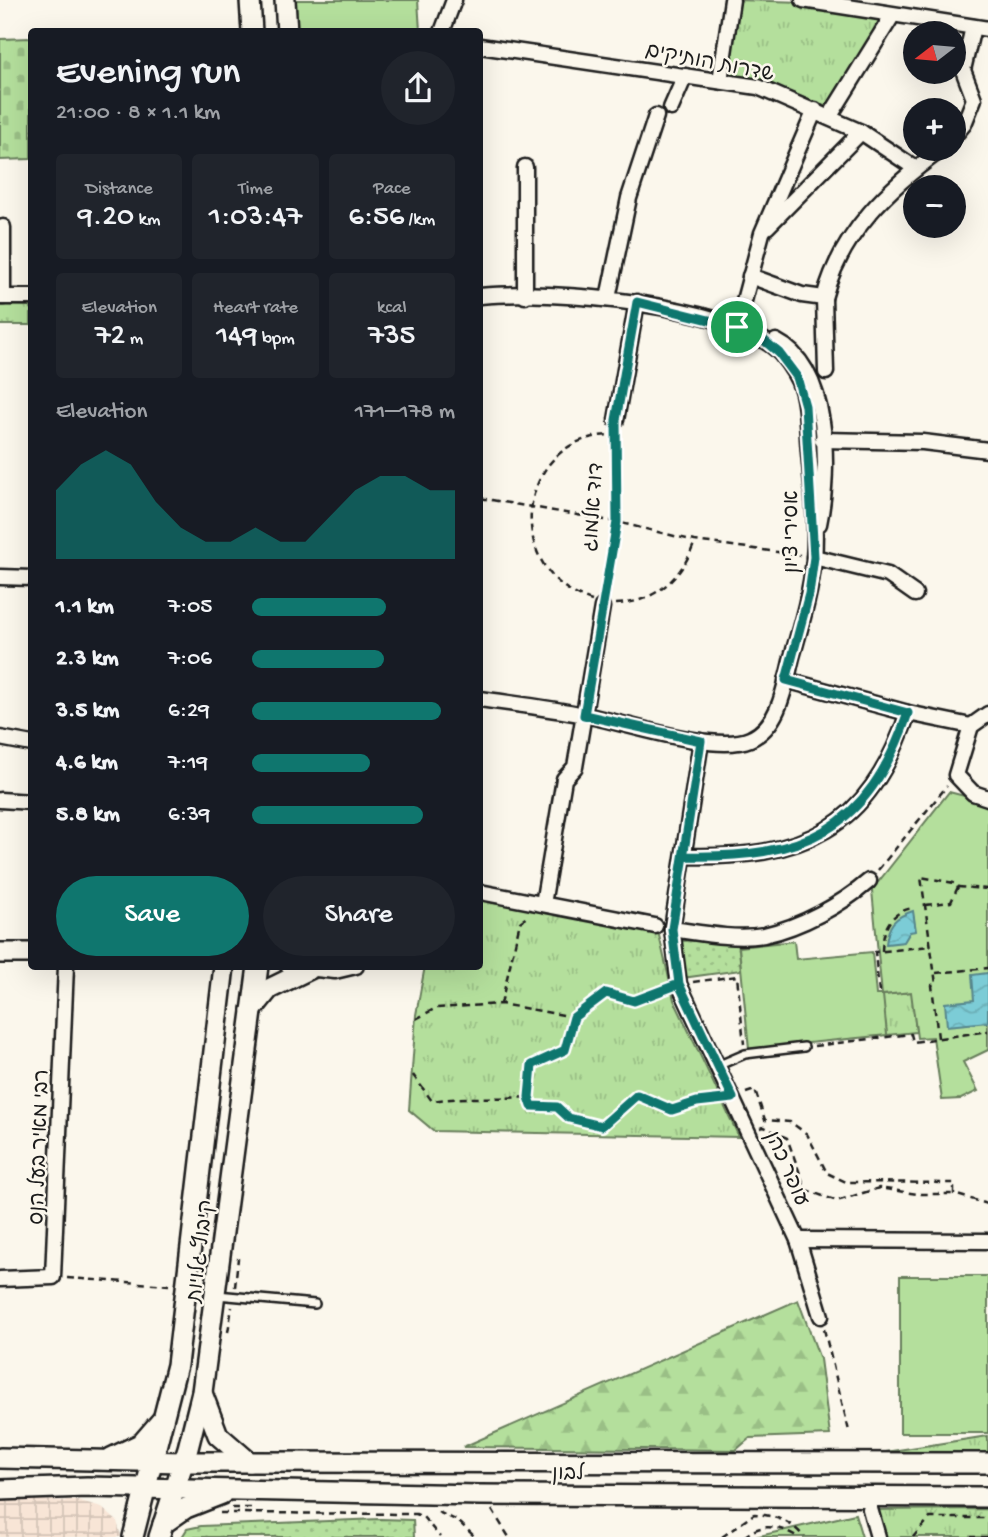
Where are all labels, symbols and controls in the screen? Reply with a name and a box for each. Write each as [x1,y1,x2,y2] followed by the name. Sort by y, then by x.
[903,21,966,84] north arrow
[903,21,966,238] map controls
[643,40,776,89] street label: שדרות הותיקים
[381,51,455,125] button: share
[56,52,240,96] text: Evening run
[903,98,966,161] button: +
[56,100,220,127] text: 21:00 · 8 × 1.1 km
[903,175,966,238] button: −
[86,178,153,201] text: Distance
[238,178,273,201] text: Time
[373,178,410,201] text: Pace
[78,201,134,236] text: 9.20
[209,201,302,236] text: 1:03:47
[349,201,404,236] text: 6:56
[134,209,161,232] text: km
[404,209,435,232] text: /km
[81,297,157,320] text: Elevation
[213,297,298,320] text: Heart rate
[377,297,407,320] text: kcal
[707,297,767,357] pin
[718,308,756,346] icon: arrive
[95,320,125,355] text: 72
[216,320,257,355] text: 149
[368,320,415,355] text: 735
[125,328,143,351] text: m
[257,328,295,351] text: bpm
[56,399,147,426] text: Elevation
[355,399,455,426] text: 171–178 m
[578,462,611,553] street label: דוד אלמוג
[781,490,806,574] street label: אסירי ציון
[56,594,114,621] text: 1.1 km
[168,594,212,621] text: 7:05
[56,646,118,673] text: 2.3 km
[168,646,212,673] text: 7:06
[56,698,119,725] text: 3.5 km
[168,698,210,725] text: 6:29
[56,750,118,777] text: 4.6 km
[168,750,208,777] text: 7:19
[56,802,120,829] text: 5.8 km
[168,802,210,829] text: 6:39
[56,876,249,956] button: Save
[263,876,455,956] button: Share
[24,1069,57,1225] street label: רבי מאיר בעל הנס
[757,1128,812,1211] street label: עופר כהן
[182,1198,221,1306] street label: קיבוץ גלויות
[552,1461,585,1488] street label: לבון

